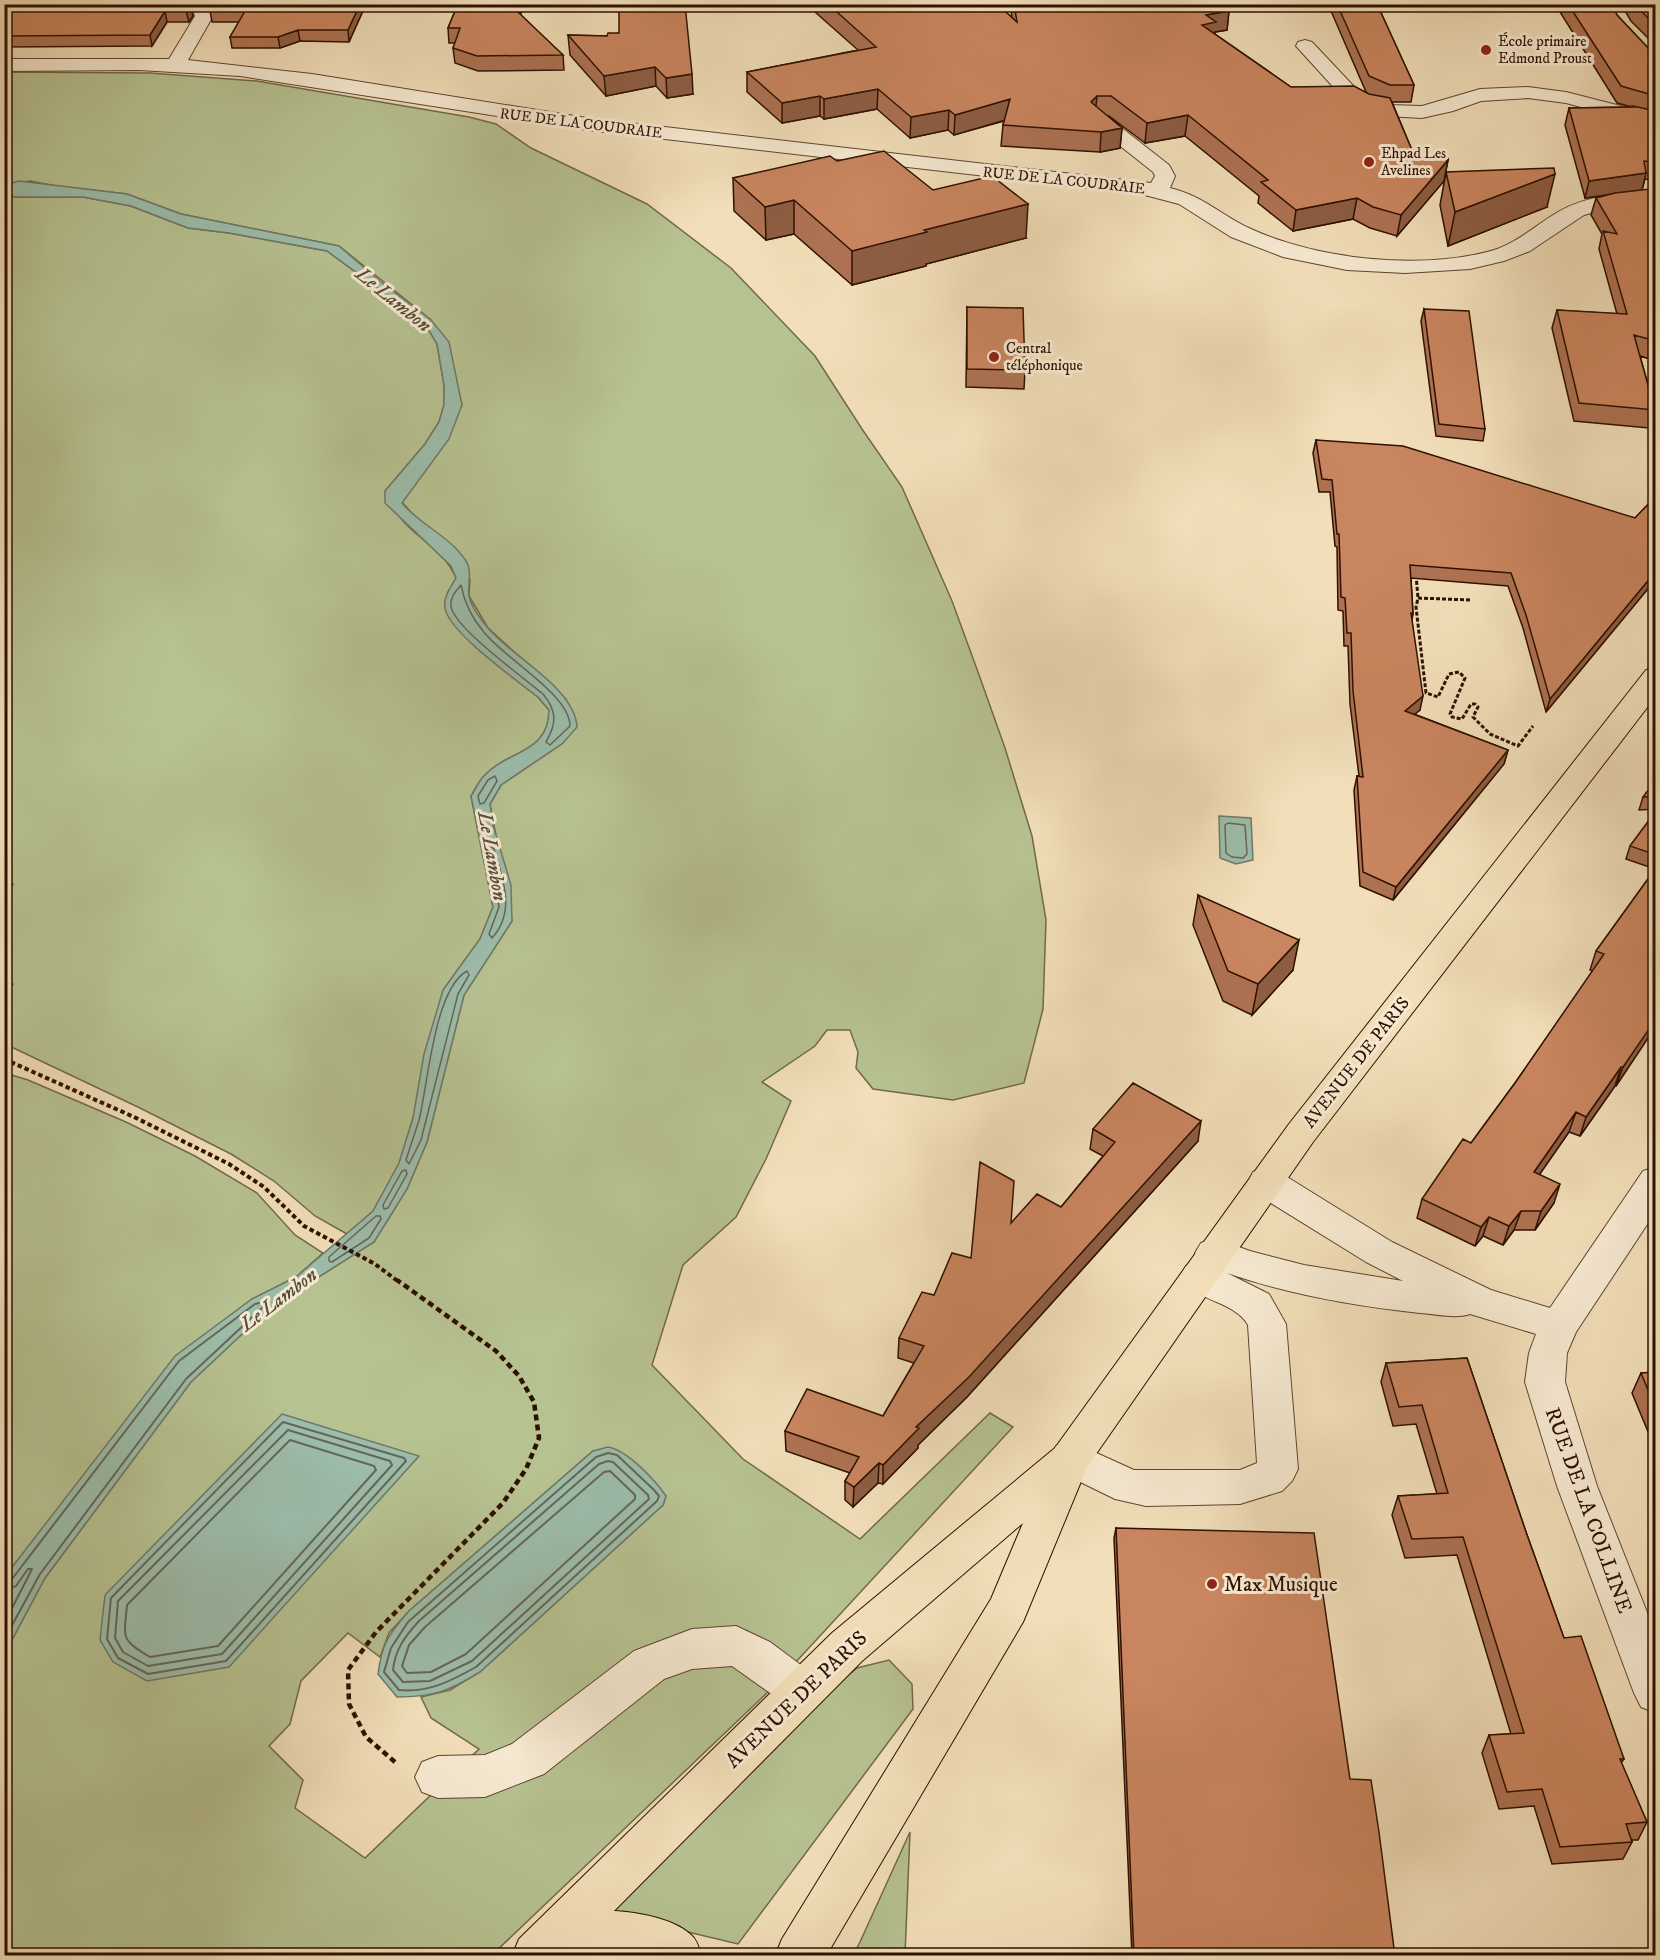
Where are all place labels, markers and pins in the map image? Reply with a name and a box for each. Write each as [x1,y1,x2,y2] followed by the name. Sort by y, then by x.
[1498,32,1592,68] place label: École primaire Edmond Proust
[1479,43,1493,57] marker: École primaire Edmond Proust
[1381,144,1446,180] place label: Ehpad Les Avelines
[1362,155,1376,169] marker: Ehpad Les Avelines
[1006,339,1083,375] place label: Central téléphonique
[987,350,1001,364] marker: Central téléphonique
[1224,1572,1338,1598] place label: Max Musique
[1205,1577,1219,1591] marker: Max Musique

